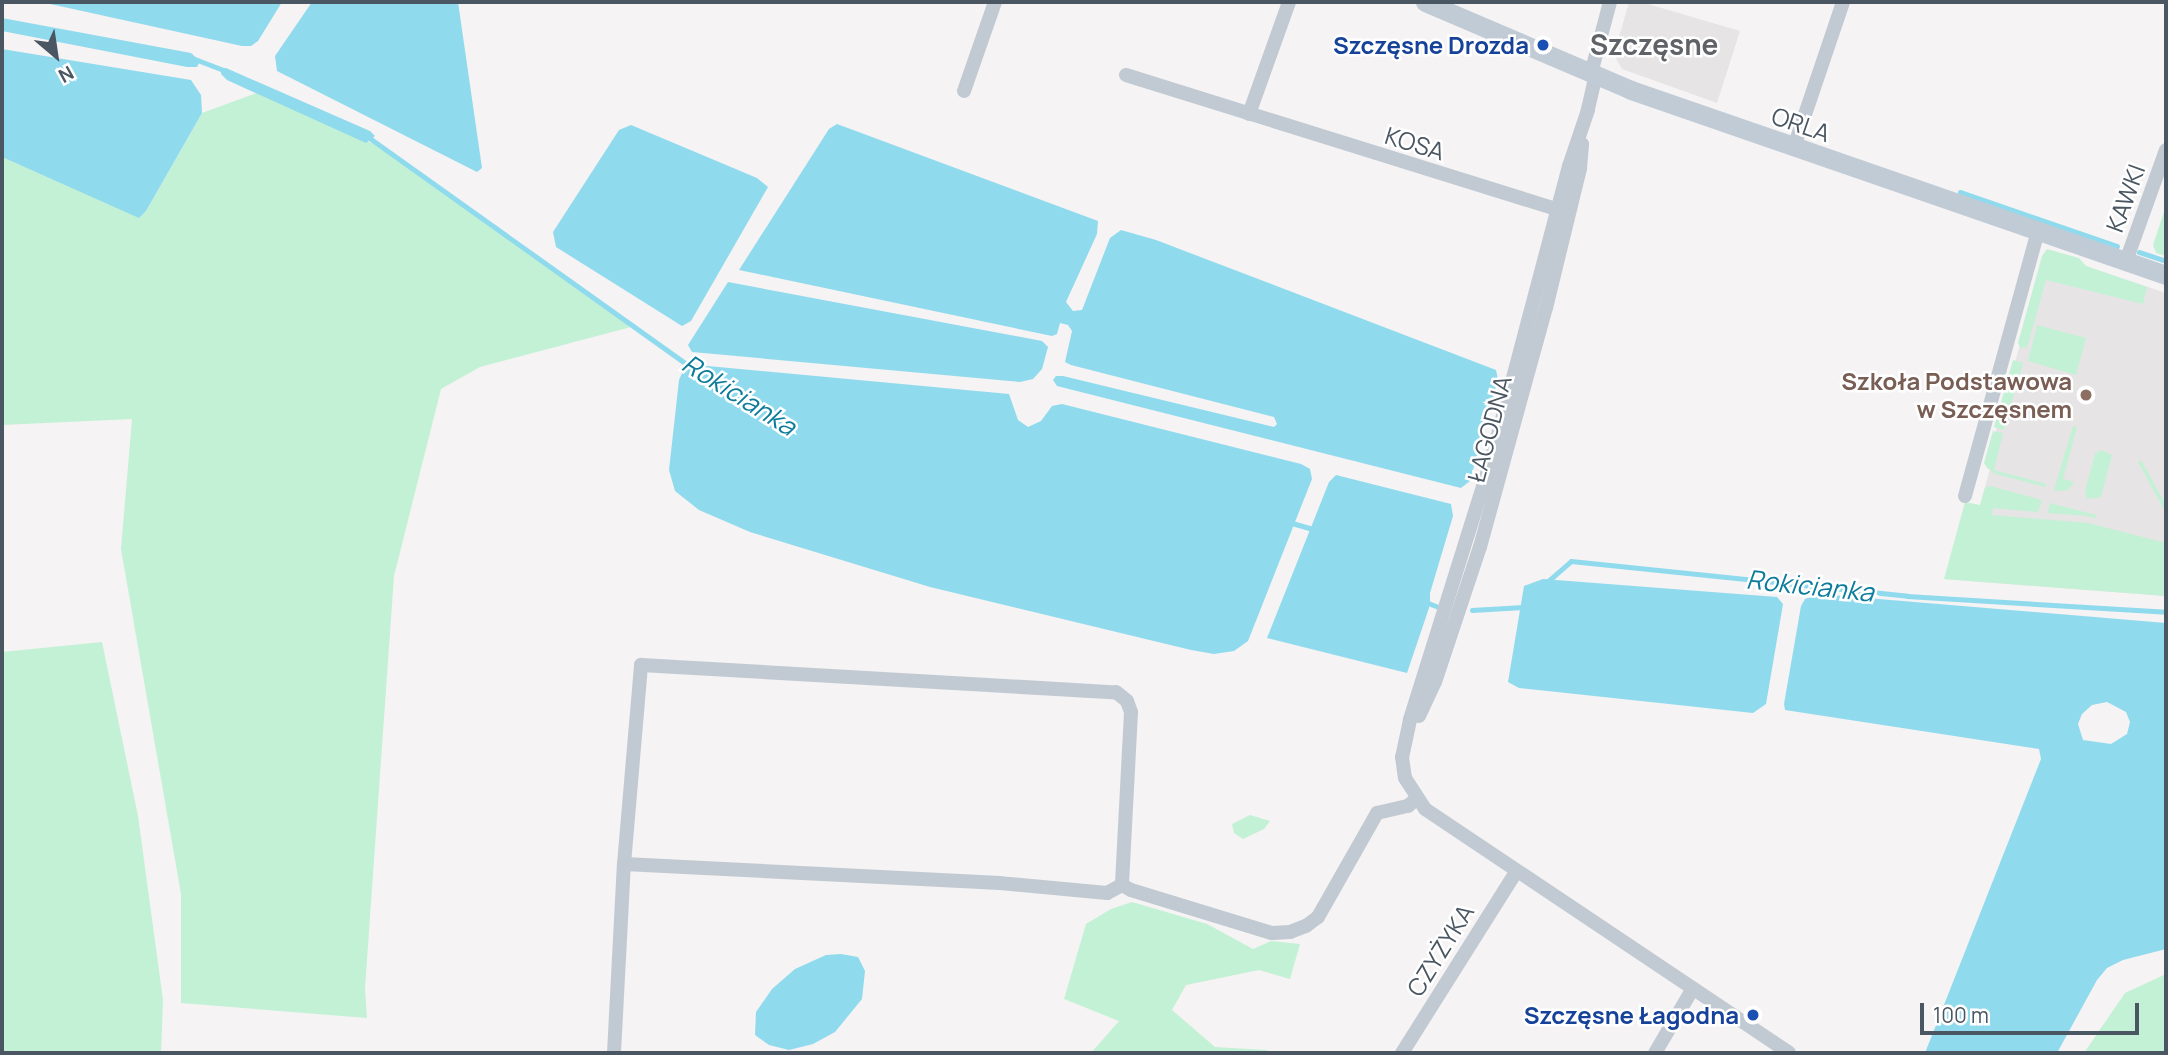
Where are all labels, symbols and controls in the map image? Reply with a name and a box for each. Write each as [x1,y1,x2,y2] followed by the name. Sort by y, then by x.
[21,21,91,91] north arrow
[1590,27,1718,61] district label: Szczęsne
[1333,31,1529,59] place label: Szczęsne Drozda
[1535,37,1551,53] marker: Szczęsne Drozda
[54,60,78,89] text: N
[1768,101,1834,147] street label: ORLA
[1382,120,1448,166] street label: KOSA
[2099,160,2151,236] street label: KAWKI
[676,348,802,442] water label: Rokicianka
[1841,367,2072,423] place label: Szkoła Podstawowa w Szczęsnem
[1461,373,1517,485] street label: ŁAGODNA
[2078,387,2094,403] marker: Szkoła Podstawowa w Szczęsnem
[1745,564,1875,608] water label: Rokicianka
[1401,899,1479,1001] street label: CZYŻYKA
[1923,988,2142,1032] scale bar
[1524,1001,1739,1029] place label: Szczęsne Łagodna
[1933,1001,1989,1029] text: 100 m
[1745,1007,1761,1023] marker: Szczęsne Łagodna

